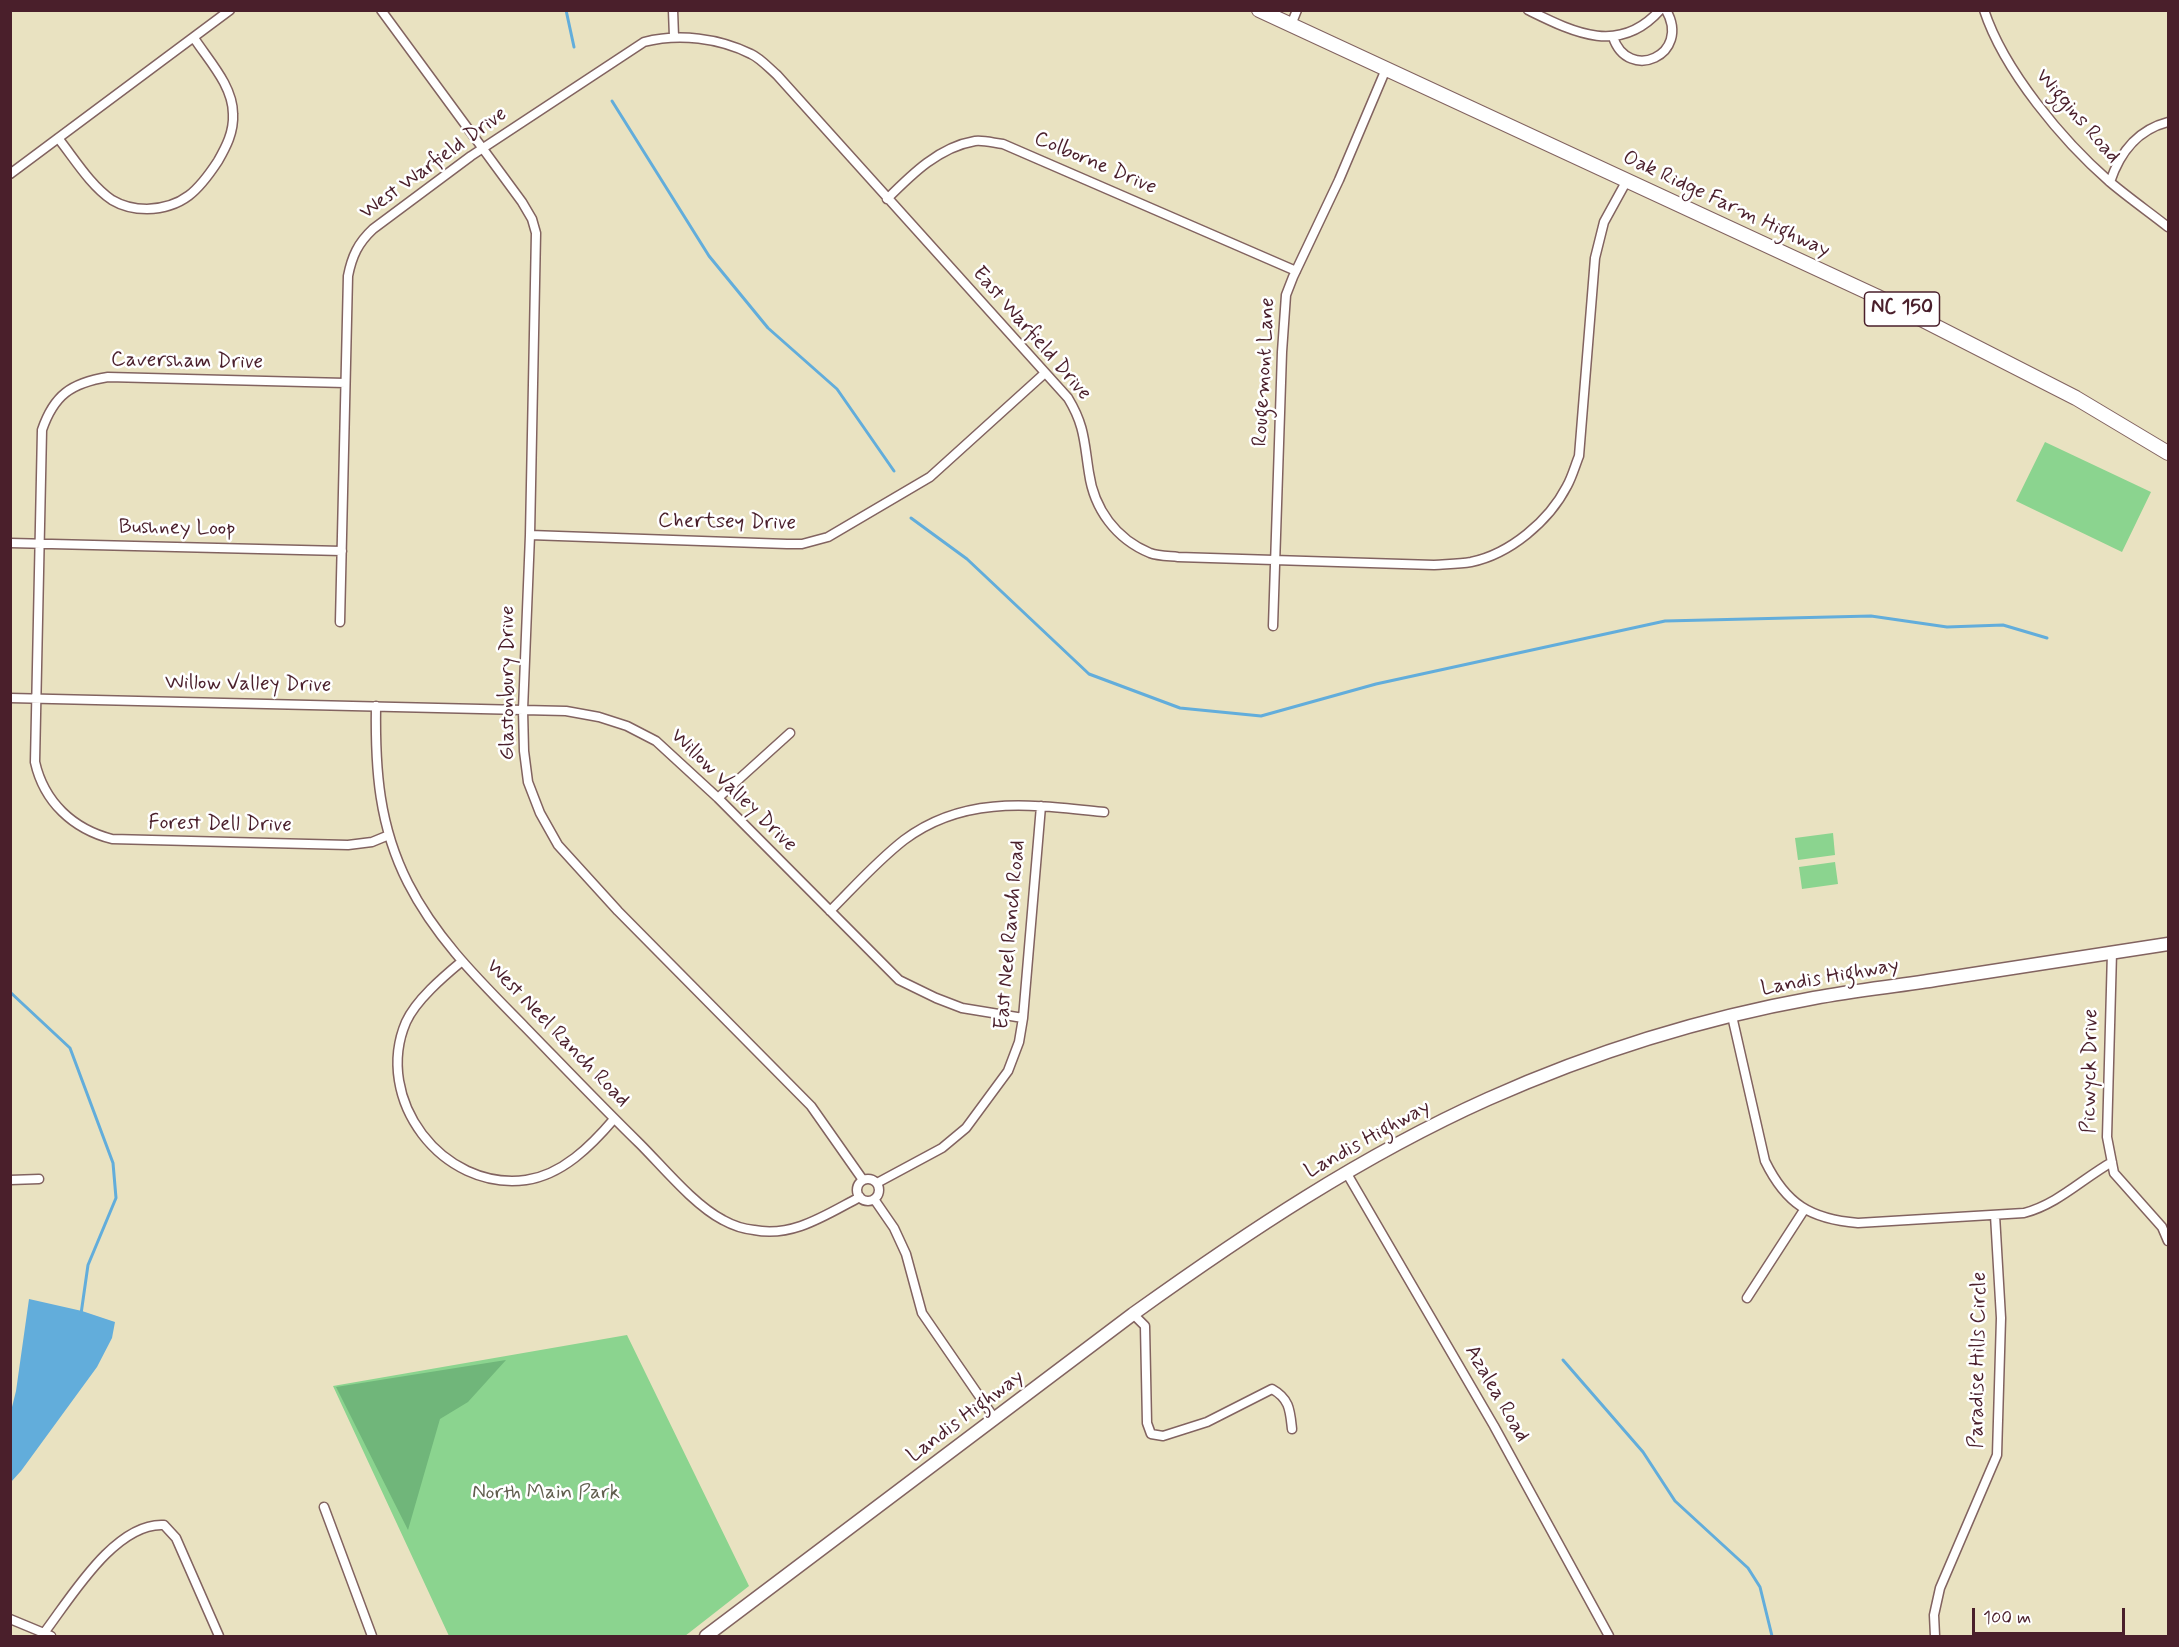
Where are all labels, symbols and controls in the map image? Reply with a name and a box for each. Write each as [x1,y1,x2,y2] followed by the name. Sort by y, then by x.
[2029,65,2125,169] street label: Wiggins Road
[356,102,512,226] street label: West Warfield Drive
[1030,127,1160,201] street label: Colborne Drive
[1618,146,1834,264] street label: Oak Ridge Farm Highway
[966,262,1096,406] street label: East Warfield Drive
[1864,292,1940,326] road number: NC 150
[1249,297,1281,447] street label: Rougemont Lane
[111,348,263,376] street label: Caversham Drive
[658,509,796,537] street label: Chertsey Drive
[118,515,236,543] street label: Bushney Loop
[496,605,522,761] street label: Glastonbury Drive
[165,671,331,699] street label: Willow Valley Drive
[664,724,802,858] street label: Willow Valley Drive
[148,811,292,839] street label: Forest Dell Drive
[990,839,1032,1031] street label: East Neel Ranch Road
[1759,953,1901,1003] street label: Landis Highway
[480,955,634,1113] street label: West Neel Ranch Road
[2077,1008,2105,1134] street label: Picwyck Drive
[1301,1095,1435,1185] street label: Landis Highway
[1965,1271,1993,1449] street label: Paradise Hills Circle
[1458,1341,1534,1447] street label: Azalea Road
[903,1365,1029,1469] street label: Landis Highway
[472,1481,620,1507] park label: North Main Park
[1975,1596,2128,1634] scale bar
[1983,1606,2031,1630] text: 100 m

